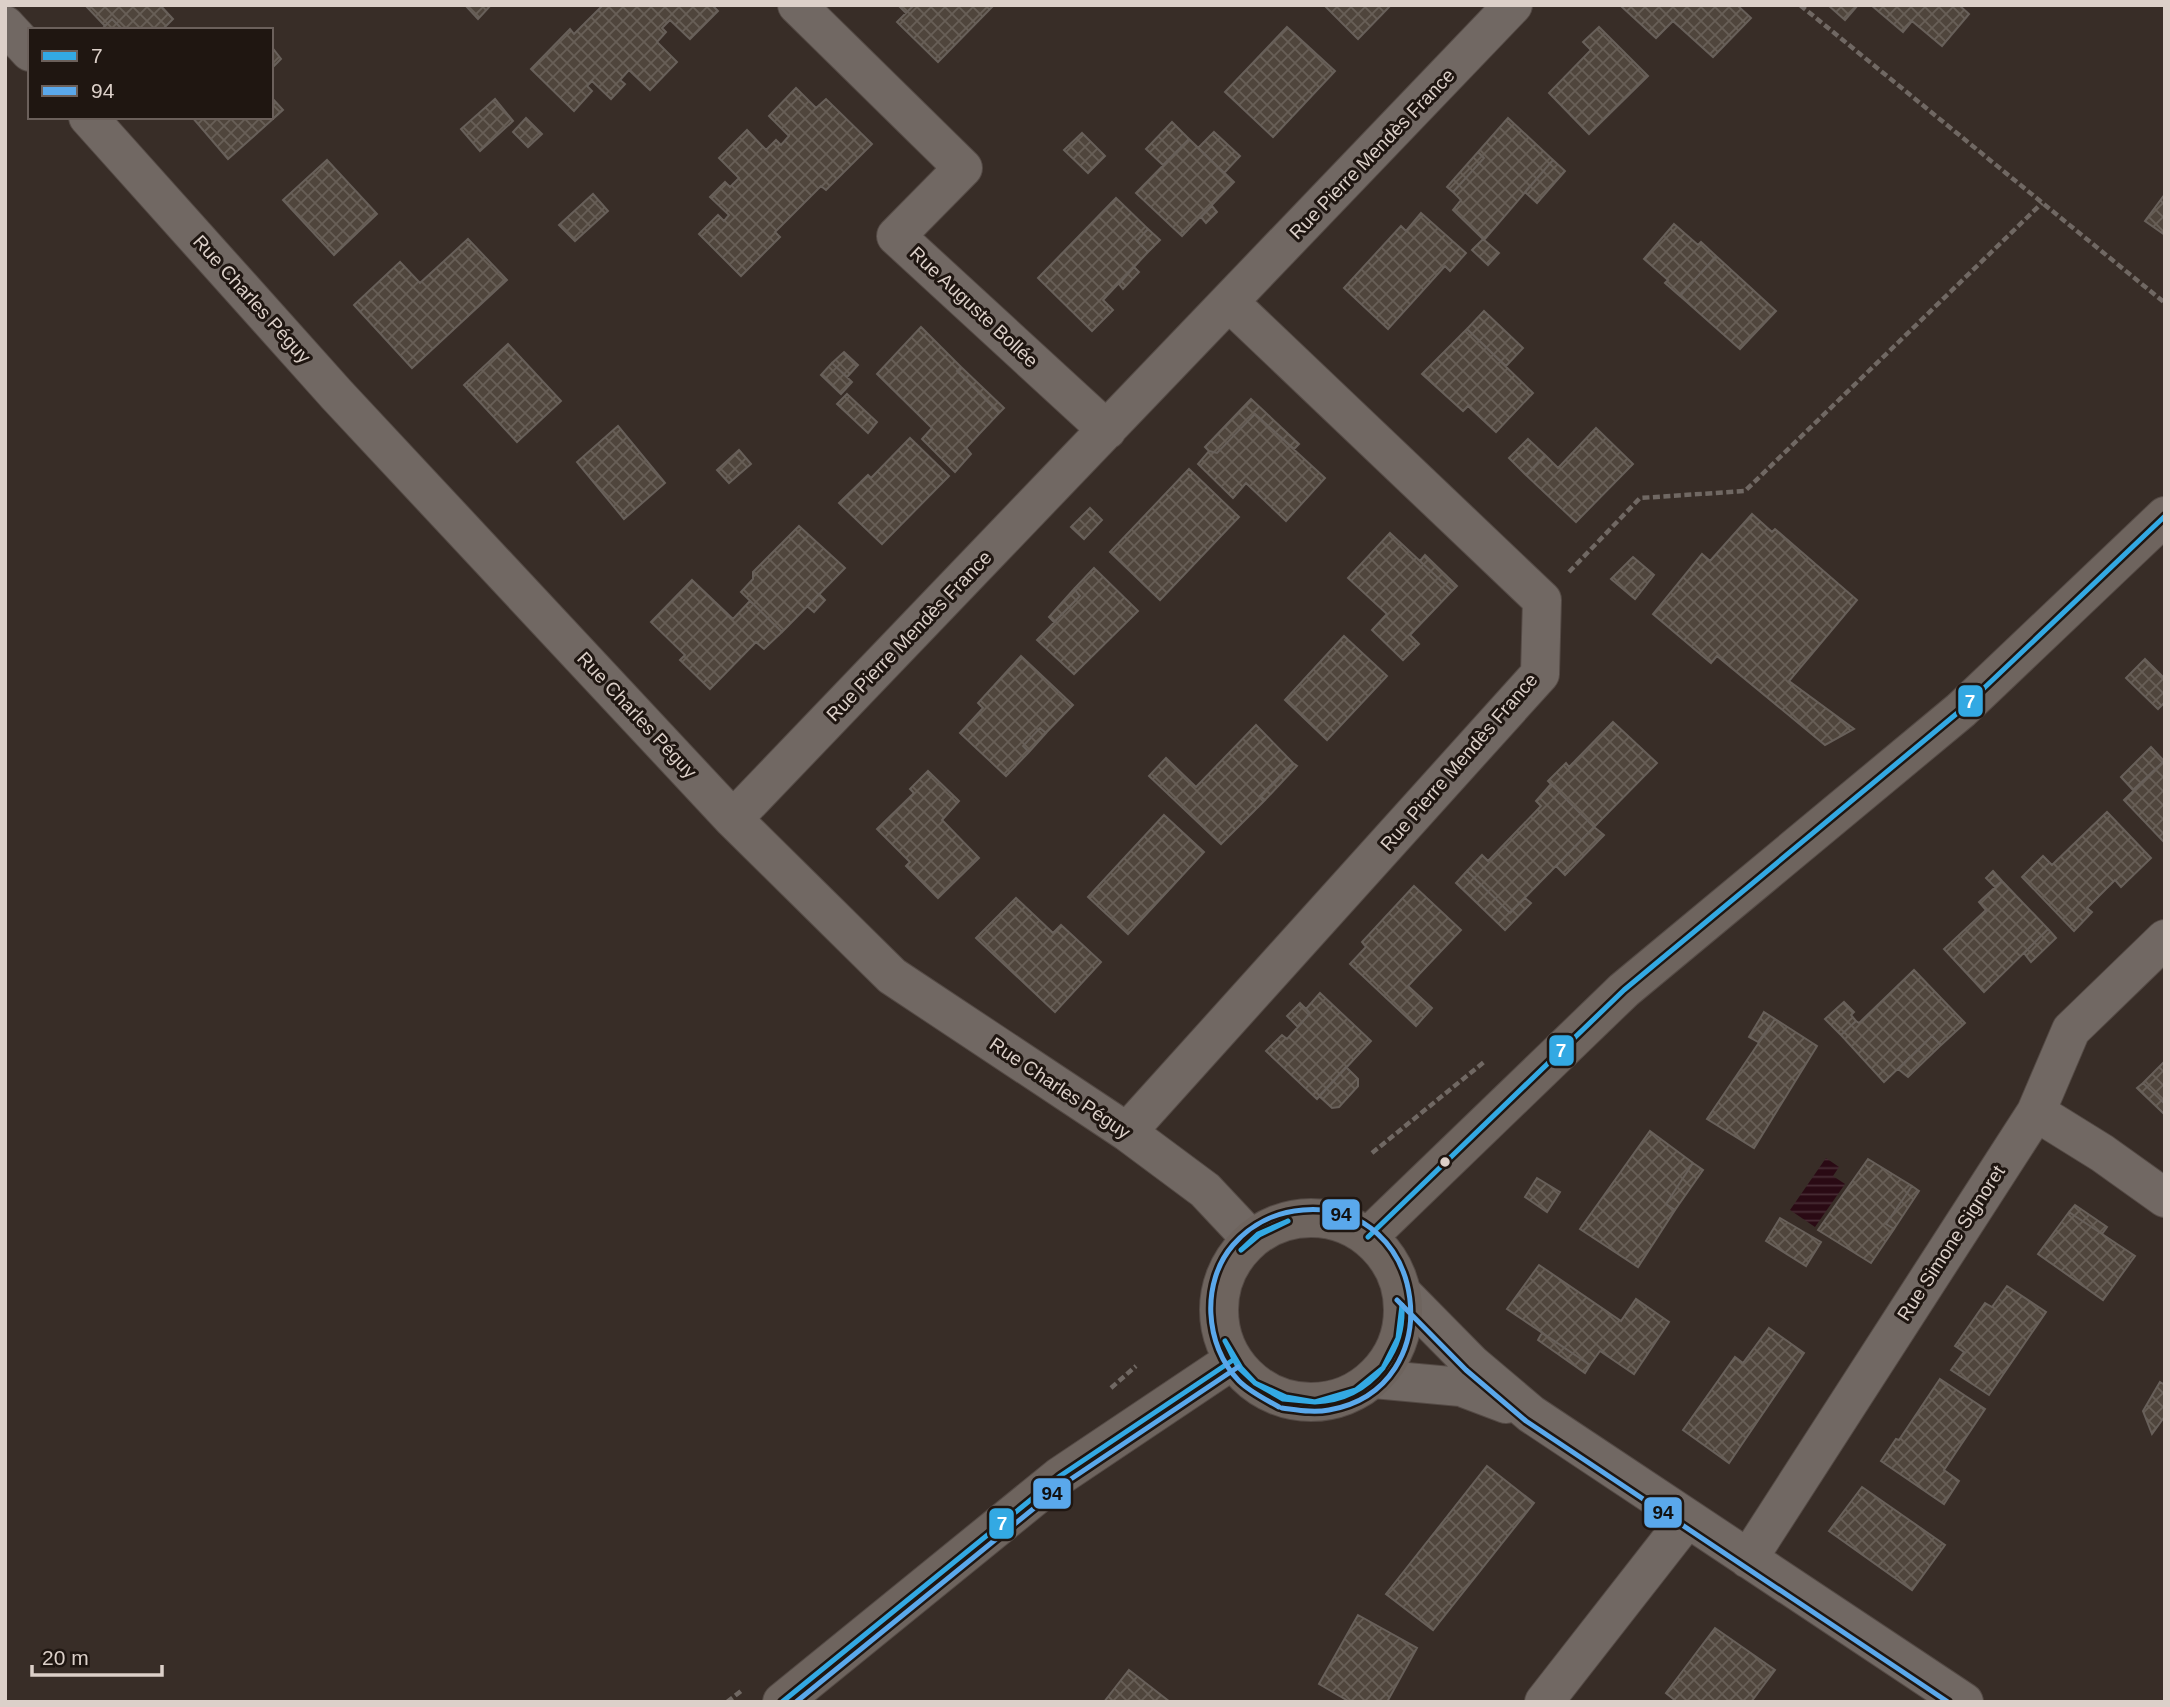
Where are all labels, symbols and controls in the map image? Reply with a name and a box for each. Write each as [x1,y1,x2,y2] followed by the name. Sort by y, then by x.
[28,28,273,119] legend
[91,44,103,67] text: 7
[1285,65,1459,243] street label: Rue Pierre Mendès France
[91,79,115,102] text: 94
[189,231,315,368] street label: Rue Charles Péguy
[906,242,1042,372] street label: Rue Auguste Bollée
[822,547,996,725] street label: Rue Pierre Mendès France
[573,648,701,783] street label: Rue Charles Péguy
[1376,669,1542,855] street label: Rue Pierre Mendès France
[1957,684,1984,718] line badge: 7
[1965,691,1975,712] text: 7
[986,1033,1135,1143] street label: Rue Charles Péguy
[1548,1034,1575,1067] line badge: 7
[1556,1040,1566,1061] text: 7
[1438,1155,1452,1169] unlabelled marker
[1893,1161,2009,1324] street label: Rue Simone Signoret
[1321,1198,1361,1231] line badge: 94
[1330,1204,1352,1225] text: 94
[1032,1477,1072,1510] line badge: 94
[1041,1483,1063,1504] text: 94
[1643,1496,1683,1529] line badge: 94
[1652,1502,1674,1523] text: 94
[988,1507,1015,1540] line badge: 7
[997,1513,1007,1534] text: 7
[32,1634,161,1678] scale bar
[42,1646,89,1669] text: 20 m

